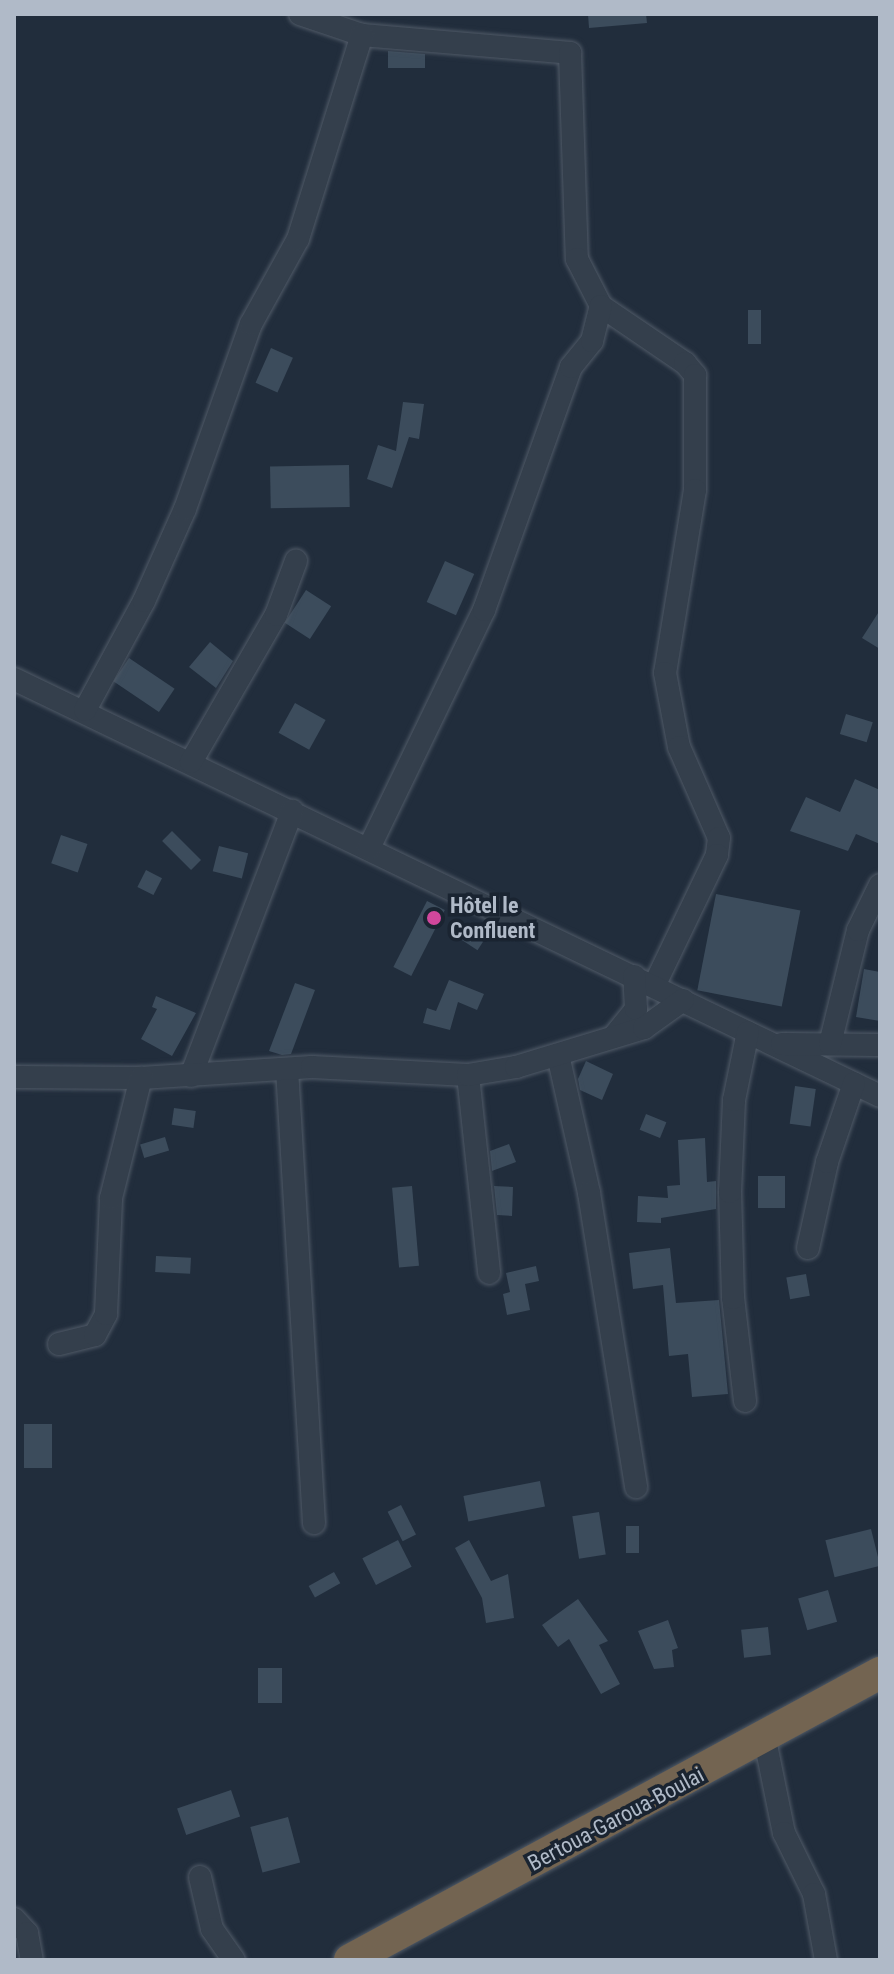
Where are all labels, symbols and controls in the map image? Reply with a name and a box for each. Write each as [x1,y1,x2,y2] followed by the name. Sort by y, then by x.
[450,892,535,944] place label: Hôtel le Confluent
[425,909,443,927] marker: Hôtel le Confluent
[523,1761,709,1877] street label: Bertoua-Garoua-Boulai

